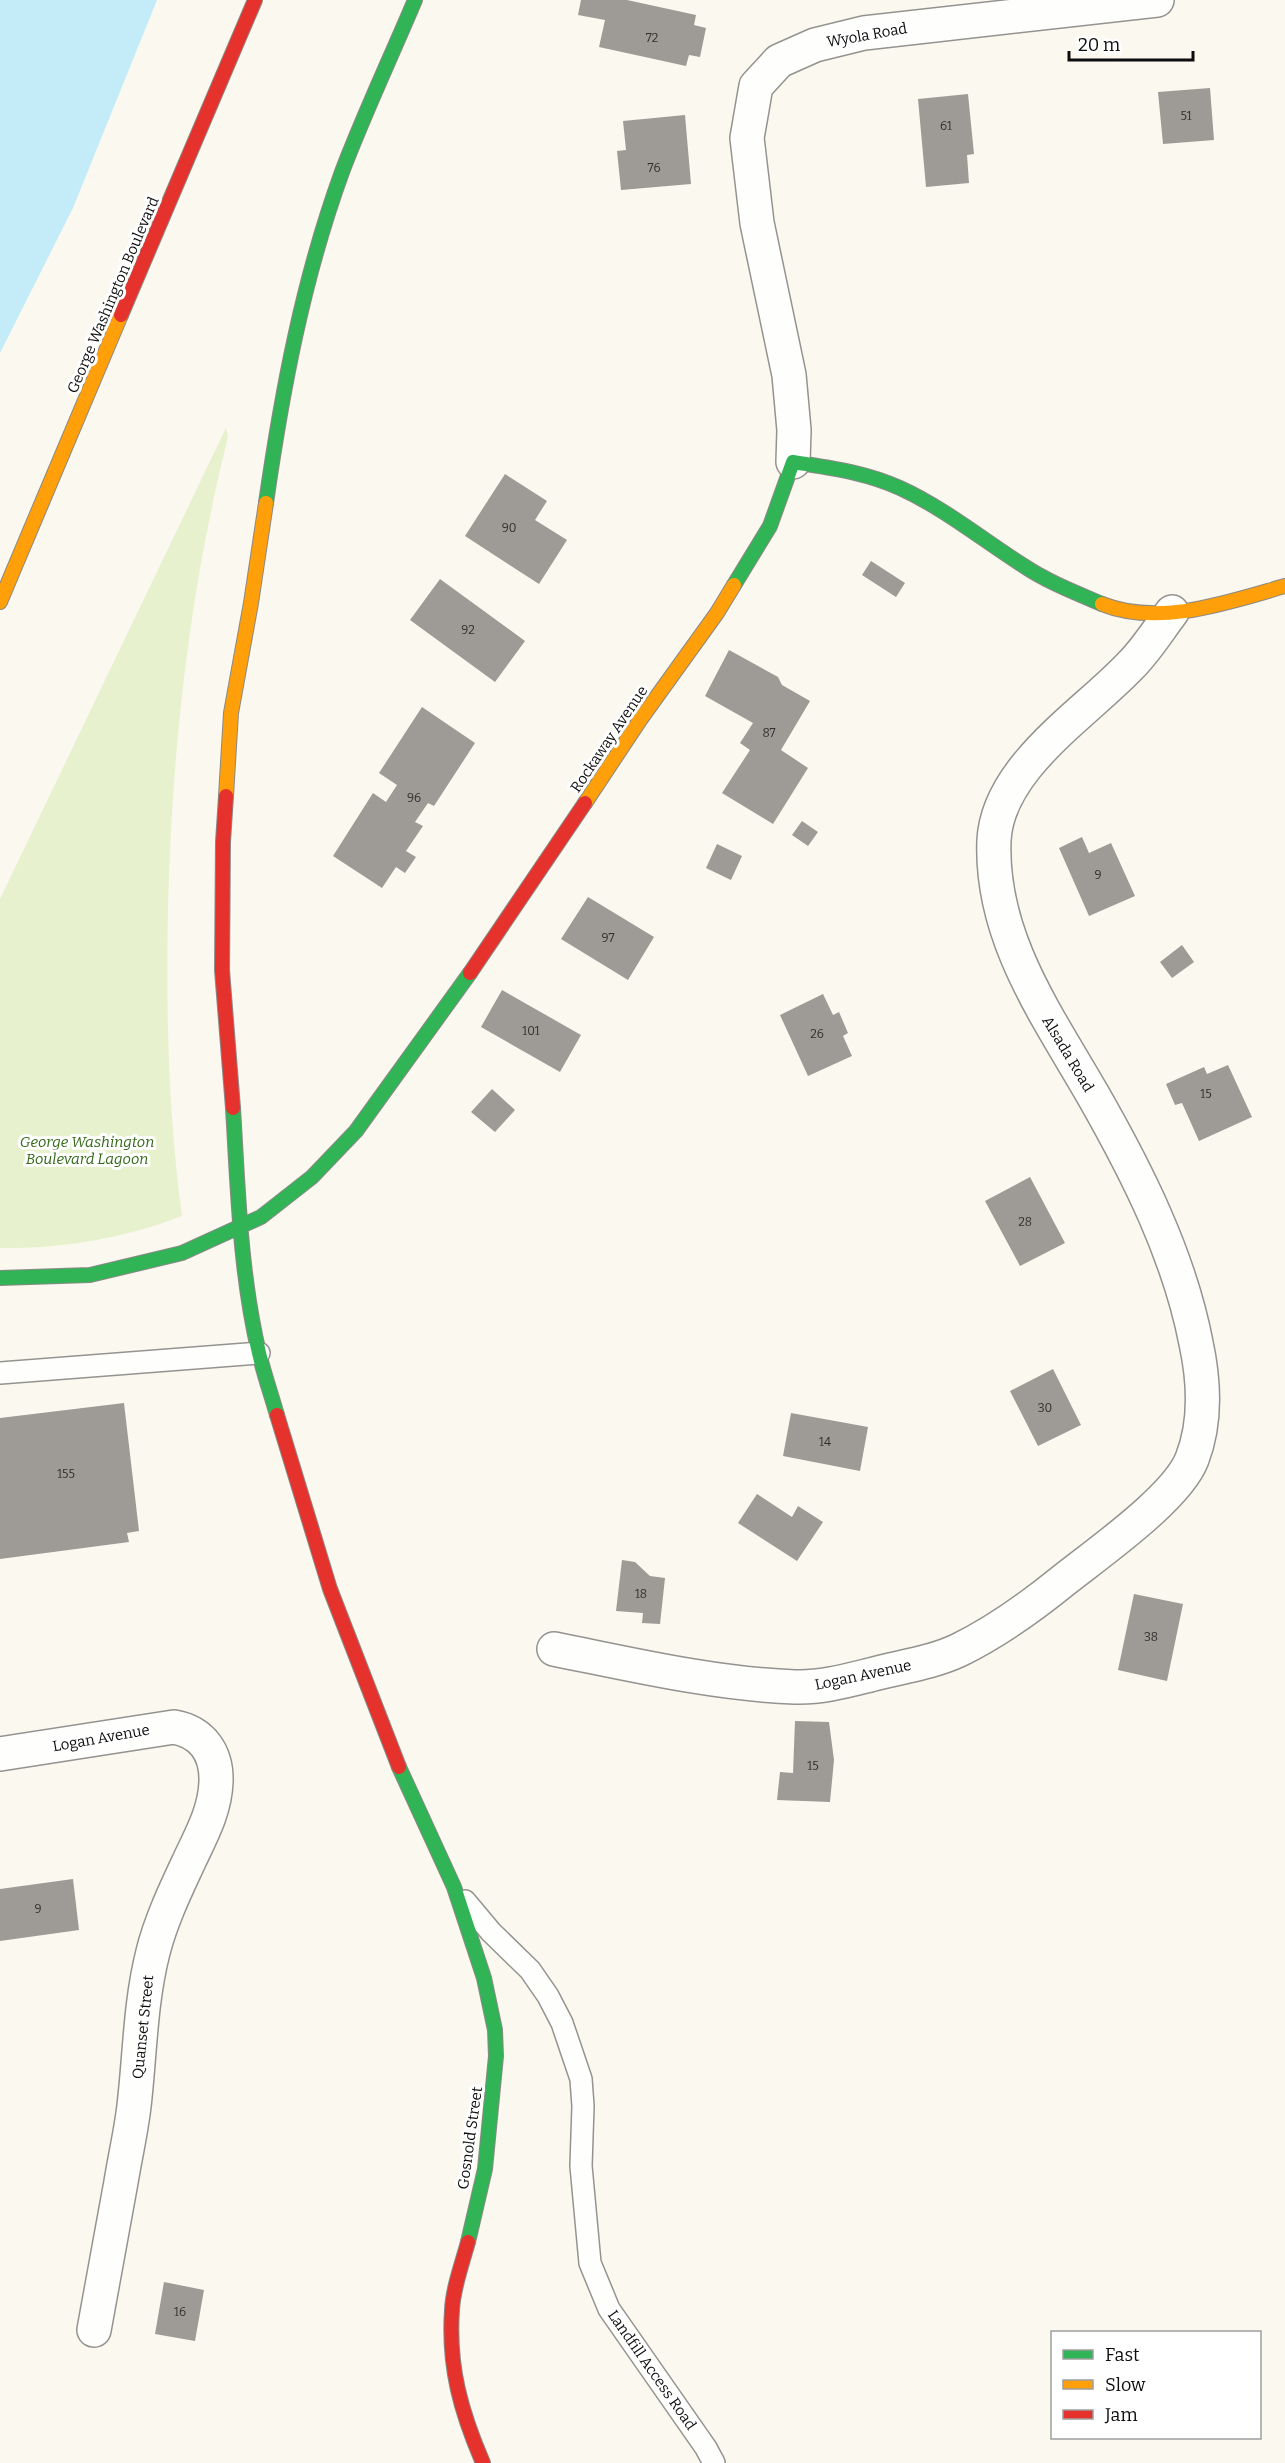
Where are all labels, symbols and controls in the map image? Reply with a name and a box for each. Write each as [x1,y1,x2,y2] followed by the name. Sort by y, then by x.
[825,19,909,51] street label: Wyola Road
[1069,24,1194,62] scale bar
[646,31,658,45] house number: 72
[1078,34,1120,56] text: 20 m
[1180,109,1192,123] house number: 51
[940,119,952,133] house number: 61
[648,161,660,175] house number: 76
[63,194,163,396] street label: George Washington Boulevard
[502,521,516,535] house number: 90
[461,623,475,637] house number: 92
[567,682,651,796] street label: Rockaway Avenue
[762,726,776,740] house number: 87
[407,791,421,805] house number: 96
[1094,868,1102,882] house number: 9
[602,931,614,945] house number: 97
[1038,1013,1098,1095] street label: Alsada Road
[522,1024,540,1038] house number: 101
[810,1027,824,1041] house number: 26
[1200,1087,1212,1101] house number: 15
[20,1133,154,1168] park label: George Washington Boulevard Lagoon
[1018,1215,1032,1229] house number: 28
[1038,1401,1052,1415] house number: 30
[819,1435,831,1449] house number: 14
[57,1467,75,1481] house number: 155
[635,1587,647,1601] house number: 18
[1144,1630,1158,1644] house number: 38
[813,1656,913,1694] street label: Logan Avenue
[51,1721,151,1755] street label: Logan Avenue
[807,1759,819,1773] house number: 15
[34,1902,42,1916] house number: 9
[129,1974,157,2080] street label: Quanset Street
[454,2085,486,2191] street label: Gosnold Street
[174,2305,186,2319] house number: 16
[604,2307,700,2433] street label: Landfill Access Road
[1051,2331,1261,2439] legend
[1105,2344,1140,2366] text: Fast
[1105,2374,1146,2396] text: Slow
[1104,2404,1138,2426] text: Jam

